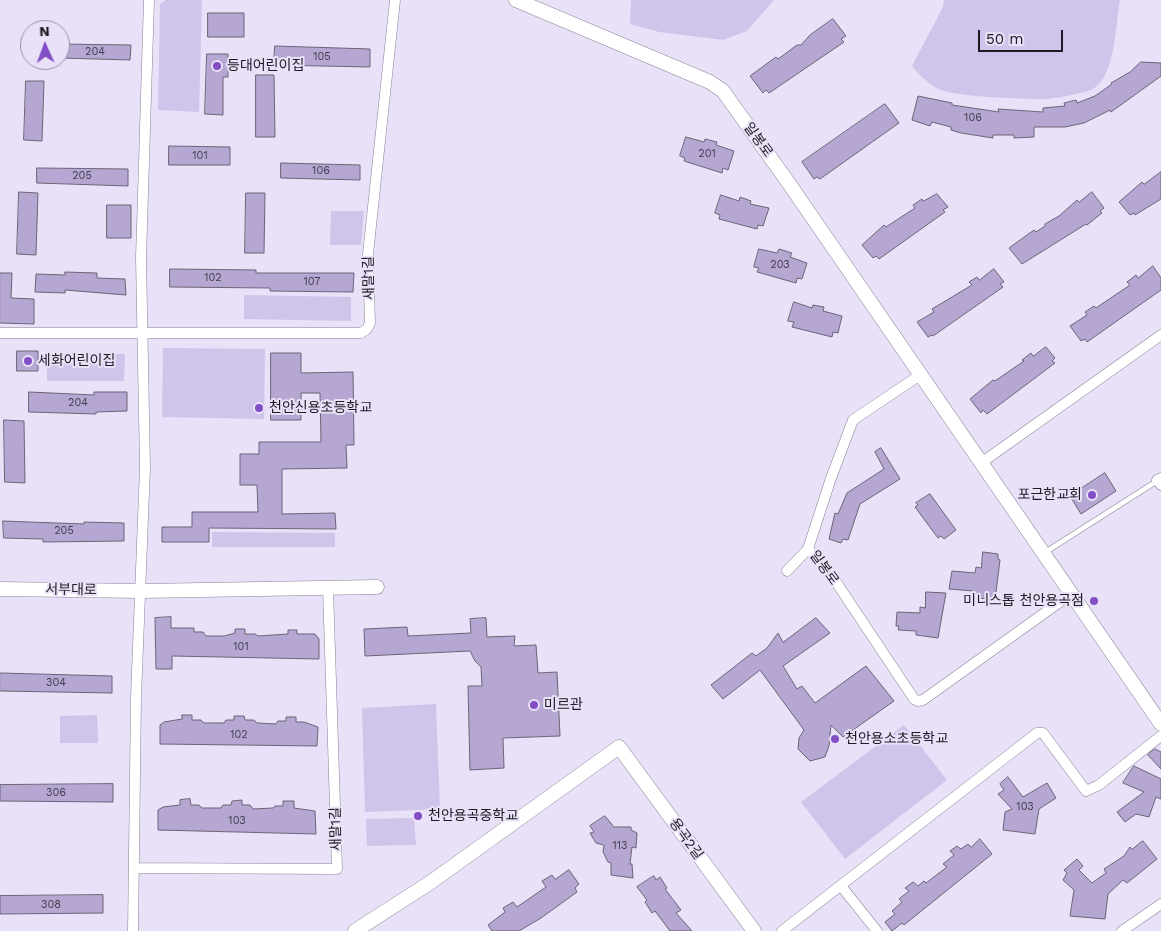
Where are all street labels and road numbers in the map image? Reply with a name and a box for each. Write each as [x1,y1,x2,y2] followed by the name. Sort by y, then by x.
[740,119,776,161] street label: 일봉로
[360,256,378,300] street label: 새말1길
[806,547,842,589] street label: 일봉로
[45,581,97,599] street label: 서부대로
[327,807,345,851] street label: 새말1길
[665,815,707,863] street label: 용곡2길

